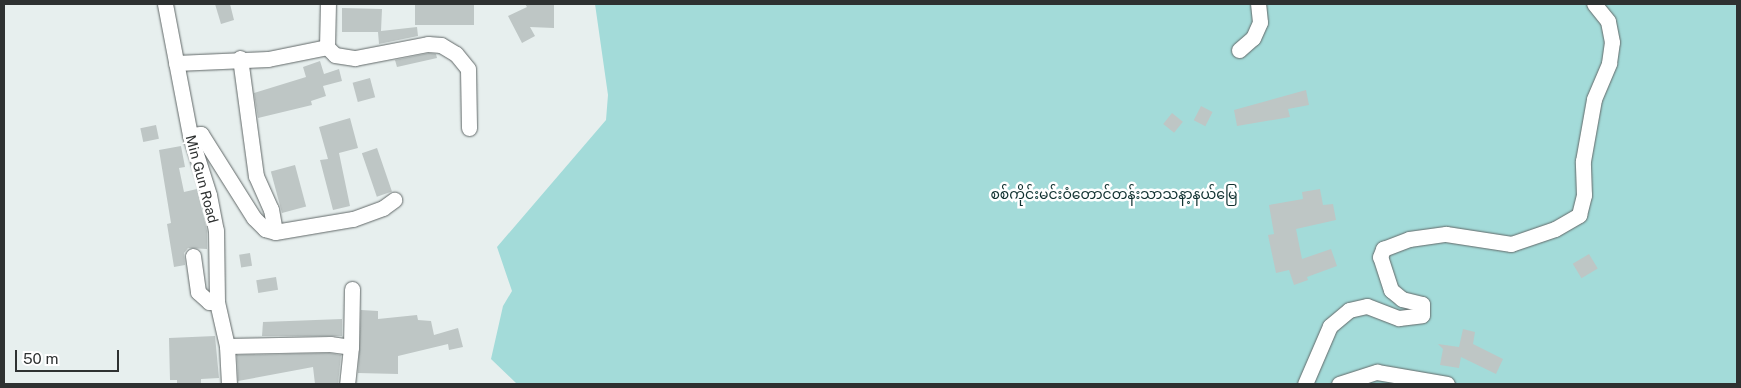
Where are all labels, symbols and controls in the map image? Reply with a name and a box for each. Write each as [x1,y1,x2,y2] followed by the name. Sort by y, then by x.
[182,133,222,225] street label: Min Gun Road
[990,186,1238,202] park label: စစ်ကိုင်းမင်းဝံတောင်တန်းသာသနာ့နယ်မြေ
[18,340,121,372] scale bar
[23,350,58,367] text: 50 m

